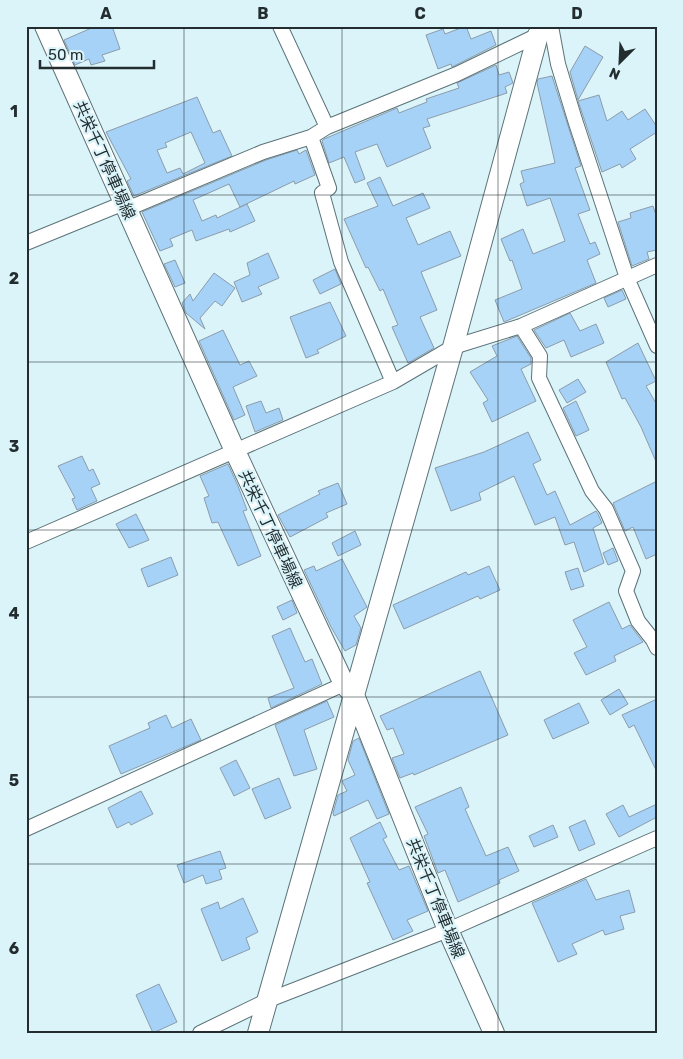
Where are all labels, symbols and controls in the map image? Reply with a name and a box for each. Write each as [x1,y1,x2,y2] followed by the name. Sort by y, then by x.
[100,4,112,23] text: A
[257,4,269,23] text: B
[414,4,426,23] text: C
[571,4,583,23] text: D
[40,38,154,70] scale bar
[596,38,646,88] north arrow
[48,46,83,64] text: 50 m
[607,64,623,83] text: N
[70,98,139,223] street label: 共栄千丁停車場線
[10,102,18,121] text: 1
[9,269,19,288] text: 2
[9,437,19,456] text: 3
[235,467,306,591] street label: 共栄千丁停車場線
[9,604,20,623] text: 4
[9,771,19,790] text: 5
[403,835,468,961] street label: 共栄千丁停車場線
[9,939,19,958] text: 6

